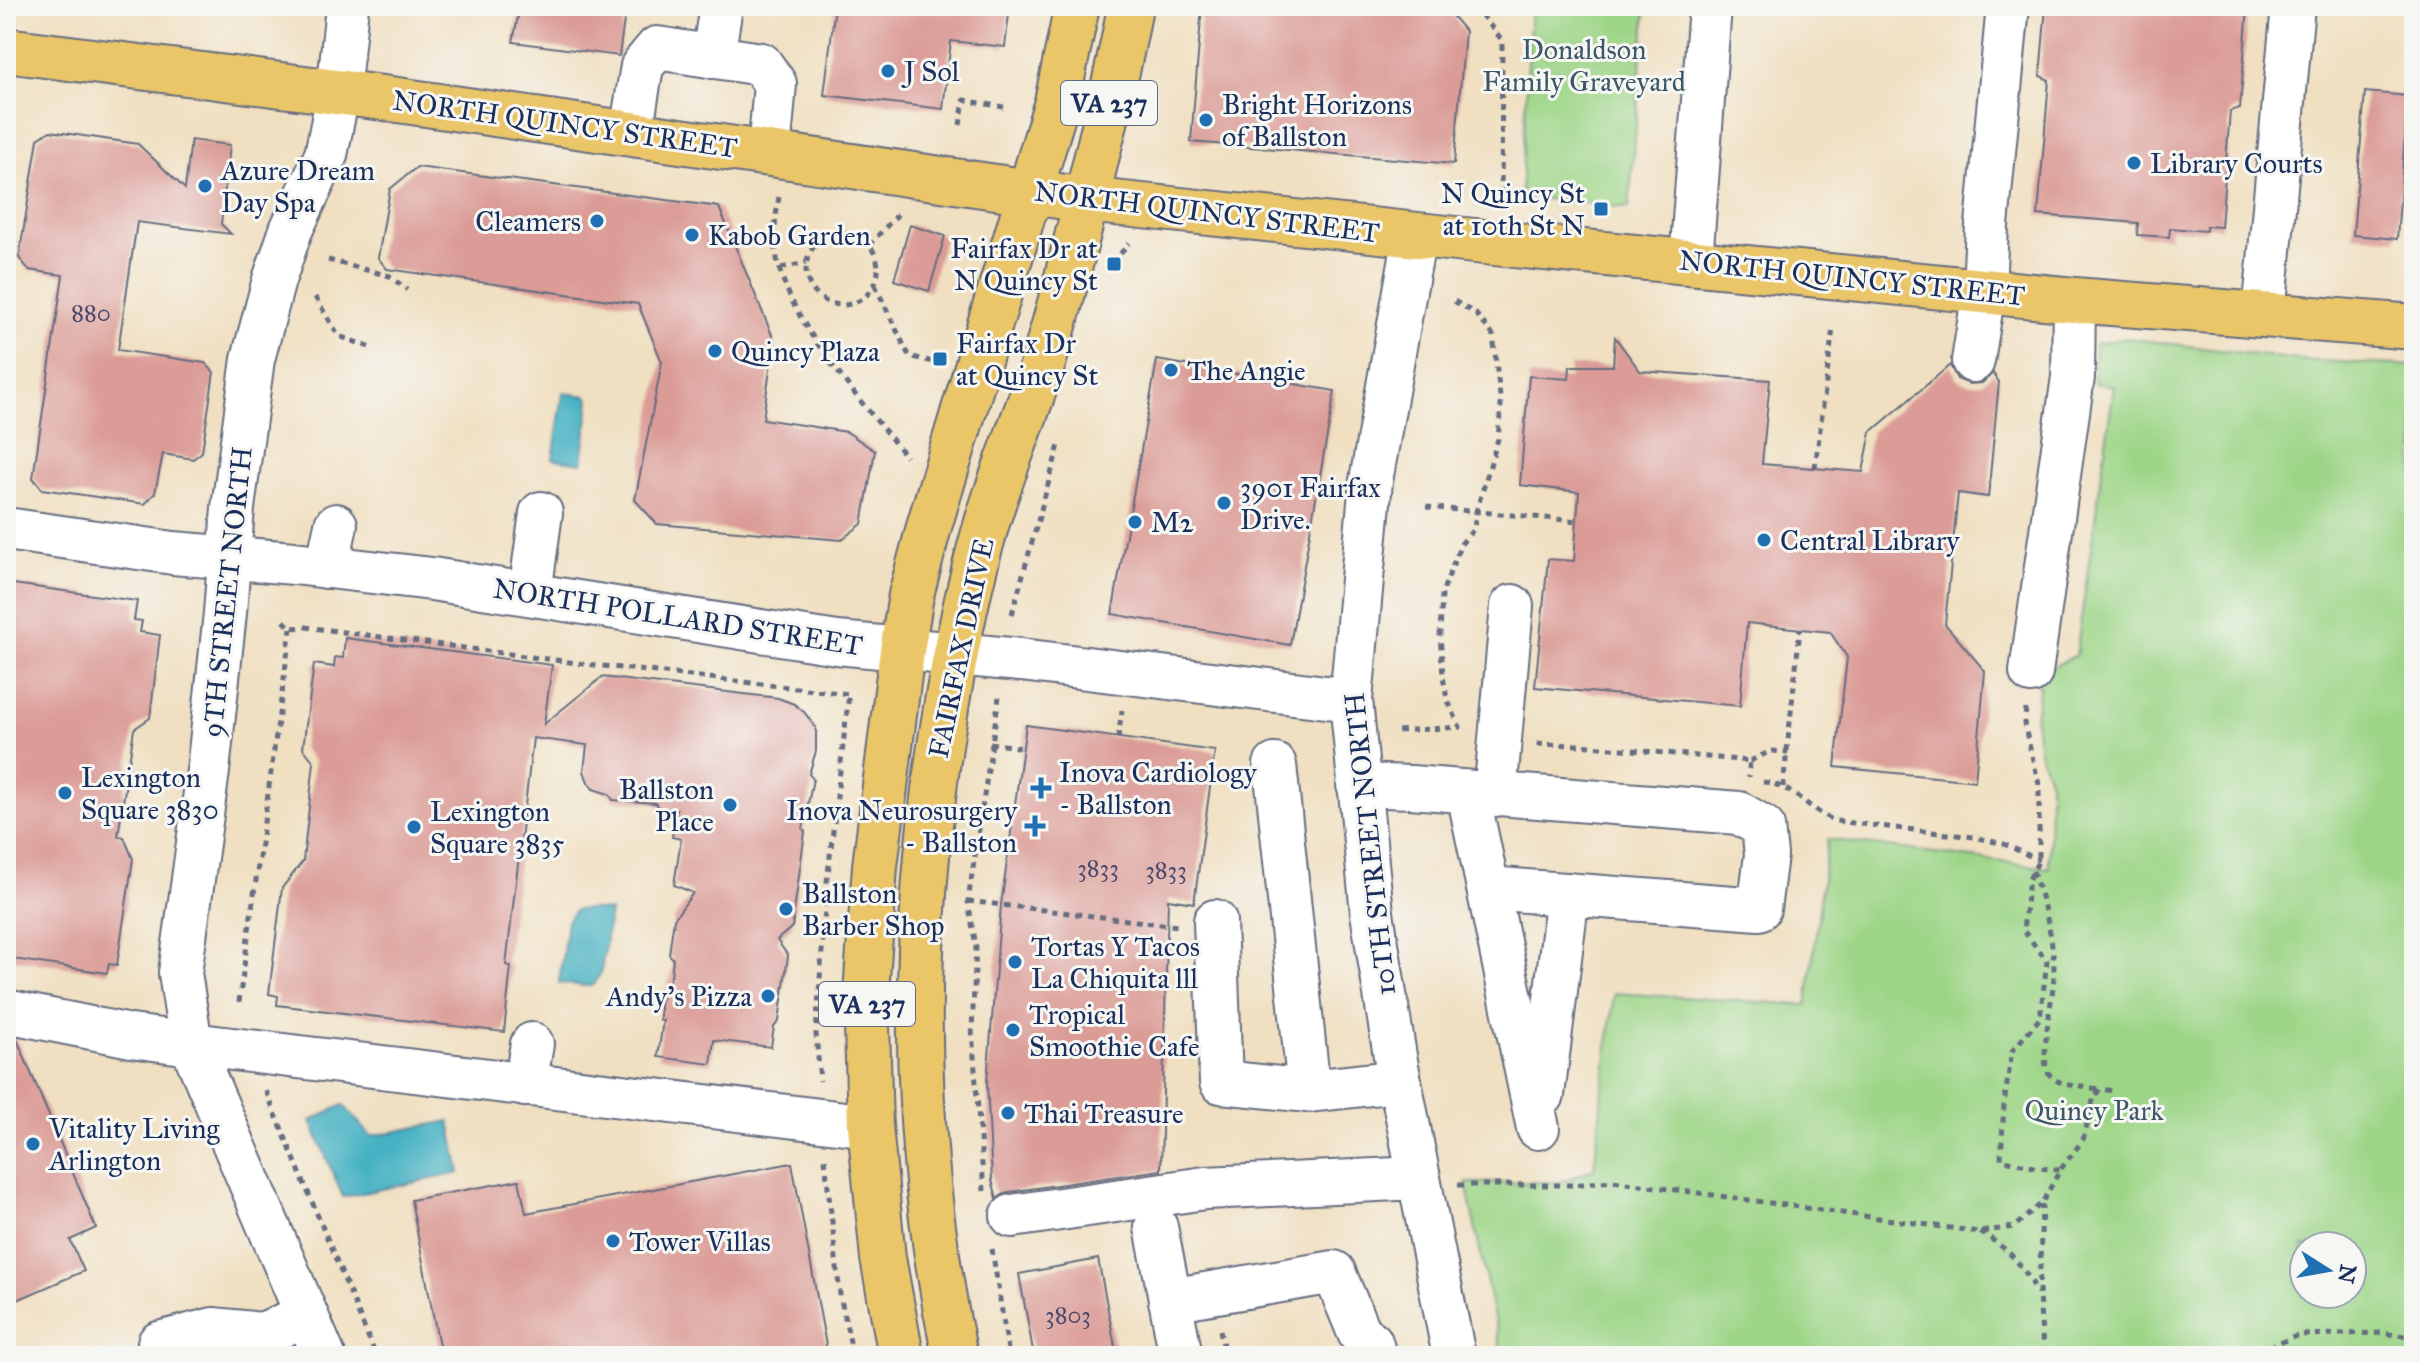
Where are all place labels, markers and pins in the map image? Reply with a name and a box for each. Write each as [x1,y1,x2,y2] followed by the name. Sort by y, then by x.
[901,54,960,89] place label: J Sol
[879,62,897,80] marker: J Sol
[1222,87,1412,154] place label: Bright Horizons of Ballston
[1197,111,1215,129] marker: Bright Horizons of Ballston
[2150,146,2323,181] place label: Library Courts
[220,153,375,220] place label: Azure Dream Day Spa
[2125,154,2143,172] marker: Library Courts
[1441,176,1585,243] place label: N Quincy St at 10th St N
[196,177,214,195] marker: Azure Dream Day Spa
[1592,200,1610,218] marker: N Quincy St at 10th St N
[475,204,581,239] place label: Cleamers
[588,212,606,230] marker: Cleamers
[708,218,871,253] place label: Kabob Garden
[683,226,701,244] marker: Kabob Garden
[950,231,1098,298] place label: Fairfax Dr at N Quincy St
[1105,255,1123,273] marker: Fairfax Dr at N Quincy St
[956,326,1098,393] place label: Fairfax Dr at Quincy St
[731,334,880,369] place label: Quincy Plaza
[706,342,724,360] marker: Quincy Plaza
[931,350,949,368] marker: Fairfax Dr at Quincy St
[1187,353,1306,388] place label: The Angie
[1162,361,1180,379] marker: The Angie
[1240,470,1381,537] place label: 3901 Fairfax Drive.
[1215,494,1233,512] marker: 3901 Fairfax Drive.
[1151,505,1194,540] place label: M2
[1126,513,1144,531] marker: M2
[1780,523,1960,558] place label: Central Library
[1755,531,1773,549] marker: Central Library
[1059,755,1257,822] place label: Inova Cardiology - Ballston
[81,760,219,827] place label: Lexington Square 3830
[619,772,714,839] place label: Ballston Place
[1030,777,1052,799] marker: Inova Cardiology - Ballston
[56,784,74,802] marker: Lexington Square 3830
[786,793,1018,860] place label: Inova Neurosurgery - Ballston
[430,794,565,861] place label: Lexington Square 3835
[721,796,739,814] marker: Ballston Place
[1024,815,1046,837] marker: Inova Neurosurgery - Ballston
[405,818,423,836] marker: Lexington Square 3835
[802,876,945,943] place label: Ballston Barber Shop
[777,900,795,918] marker: Ballston Barber Shop
[1031,929,1200,996] place label: Tortas Y Tacos La Chiquita lll
[1006,953,1024,971] marker: Tortas Y Tacos La Chiquita lll
[605,979,752,1014] place label: Andy's Pizza
[759,987,777,1005] marker: Andy's Pizza
[1029,997,1200,1064] place label: Tropical Smoothie Cafe
[1004,1021,1022,1039] marker: Tropical Smoothie Cafe
[1024,1096,1184,1131] place label: Thai Treasure
[999,1104,1017,1122] marker: Thai Treasure
[48,1111,220,1178] place label: Vitality Living Arlington
[24,1135,42,1153] marker: Vitality Living Arlington
[629,1224,771,1259] place label: Tower Villas
[604,1232,622,1250] marker: Tower Villas

